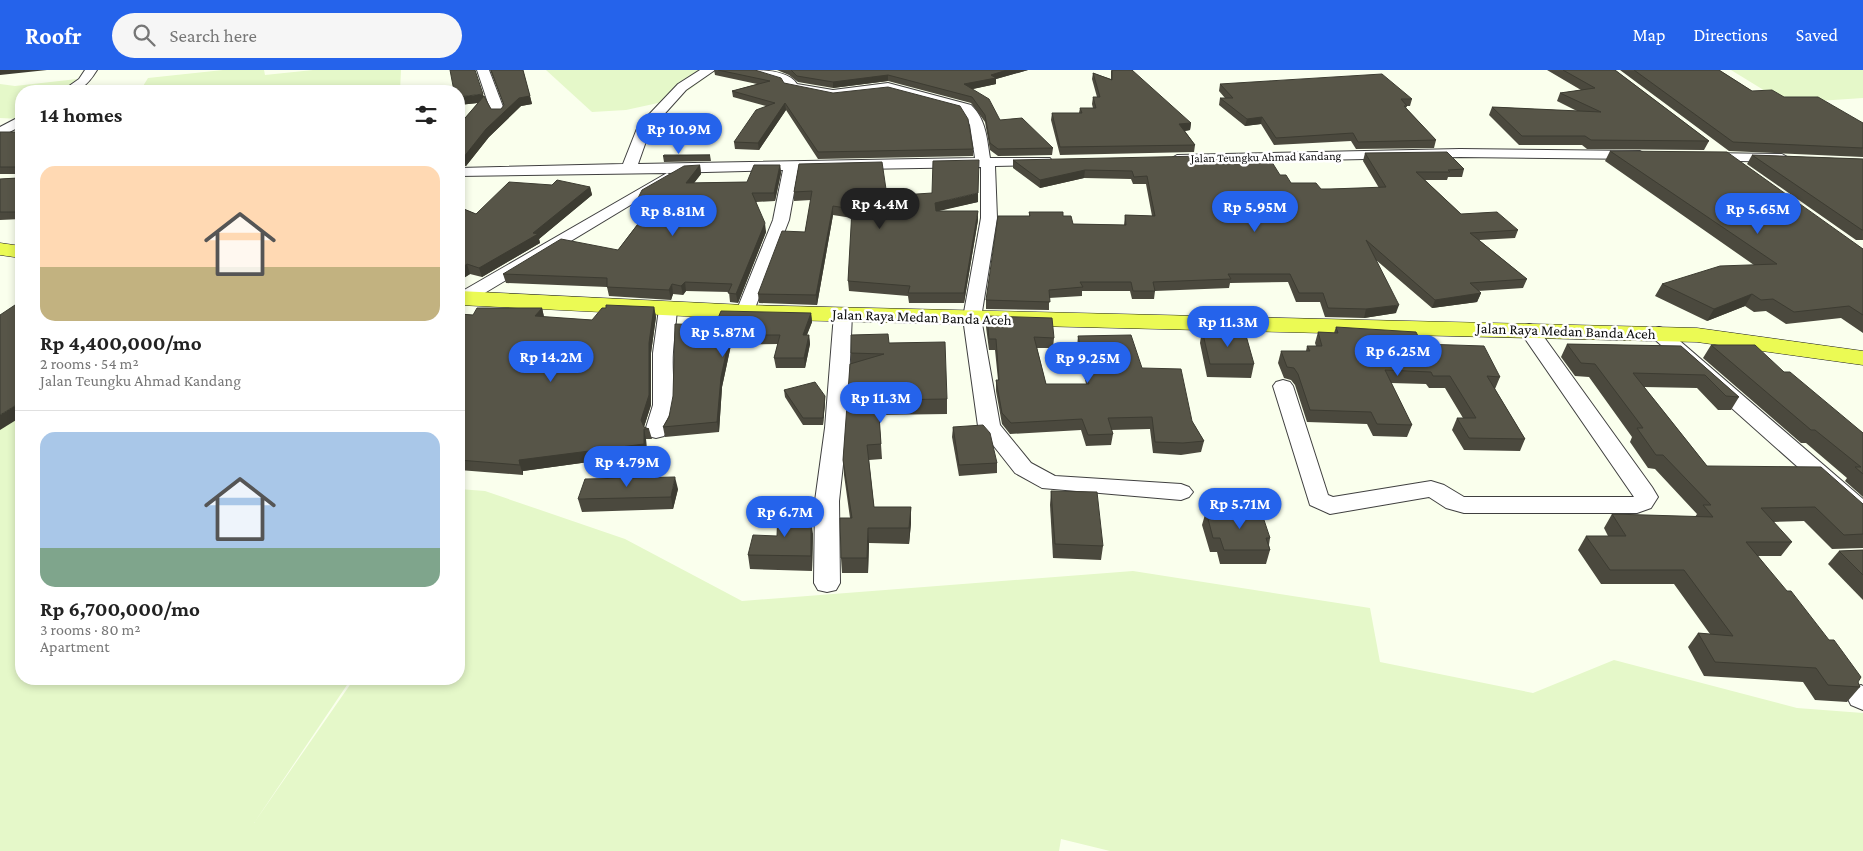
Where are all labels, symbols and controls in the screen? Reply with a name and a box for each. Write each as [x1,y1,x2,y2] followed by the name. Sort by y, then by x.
[112,13,462,58] search box
[130,21,158,49] icon: search
[25,22,82,49] text: Roofr
[170,25,257,46] text: Search here
[1633,25,1665,45] text: Map
[1693,25,1768,45] text: Directions
[1796,25,1838,45] text: Saved
[412,101,440,129] icon: filters
[40,103,122,127] text: 14 homes
[627,112,731,155] pin: Rp 10.9M
[647,120,711,137] text: Rp 10.9M
[1190,149,1342,165] street label: Jalan Teungku Ahmad Kandang
[834,188,926,230] pin: Rp 4.4M
[1203,190,1307,233] pin: Rp 5.95M
[1706,192,1810,235] pin: Rp 5.65M
[621,194,725,237] pin: Rp 8.81M
[851,195,909,212] text: Rp 4.4M
[1223,198,1287,215] text: Rp 5.95M
[195,199,285,289] icon: home
[1726,200,1790,217] text: Rp 5.65M
[641,202,705,219] text: Rp 8.81M
[830,306,1012,329] street label: Jalan Raya Medan Banda Aceh
[1176,306,1280,348] pin: Rp 11.3M
[1198,313,1258,330] text: Rp 11.3M
[671,316,775,358] pin: Rp 5.87M
[1474,320,1656,343] street label: Jalan Raya Medan Banda Aceh
[691,323,755,340] text: Rp 5.87M
[40,331,202,355] text: Rp 4,400,000/mo
[1346,334,1450,377] pin: Rp 6.25M
[499,340,603,383] pin: Rp 14.2M
[1036,342,1140,384] pin: Rp 9.25M
[1366,342,1430,359] text: Rp 6.25M
[520,348,582,365] text: Rp 14.2M
[1056,349,1120,366] text: Rp 9.25M
[40,355,139,372] text: 2 rooms · 54 m²
[40,372,241,389] text: Jalan Teungku Ahmad Kandang
[829,382,933,424] pin: Rp 11.3M
[851,389,911,406] text: Rp 11.3M
[575,446,679,488] pin: Rp 4.79M
[595,453,659,470] text: Rp 4.79M
[195,464,285,554] icon: home
[1188,488,1292,530] pin: Rp 5.71M
[1209,495,1271,512] text: Rp 5.71M
[739,496,831,538] pin: Rp 6.7M
[757,503,813,520] text: Rp 6.7M
[40,597,200,621] text: Rp 6,700,000/mo
[40,621,141,638] text: 3 rooms · 80 m²
[40,638,110,655] text: Apartment

